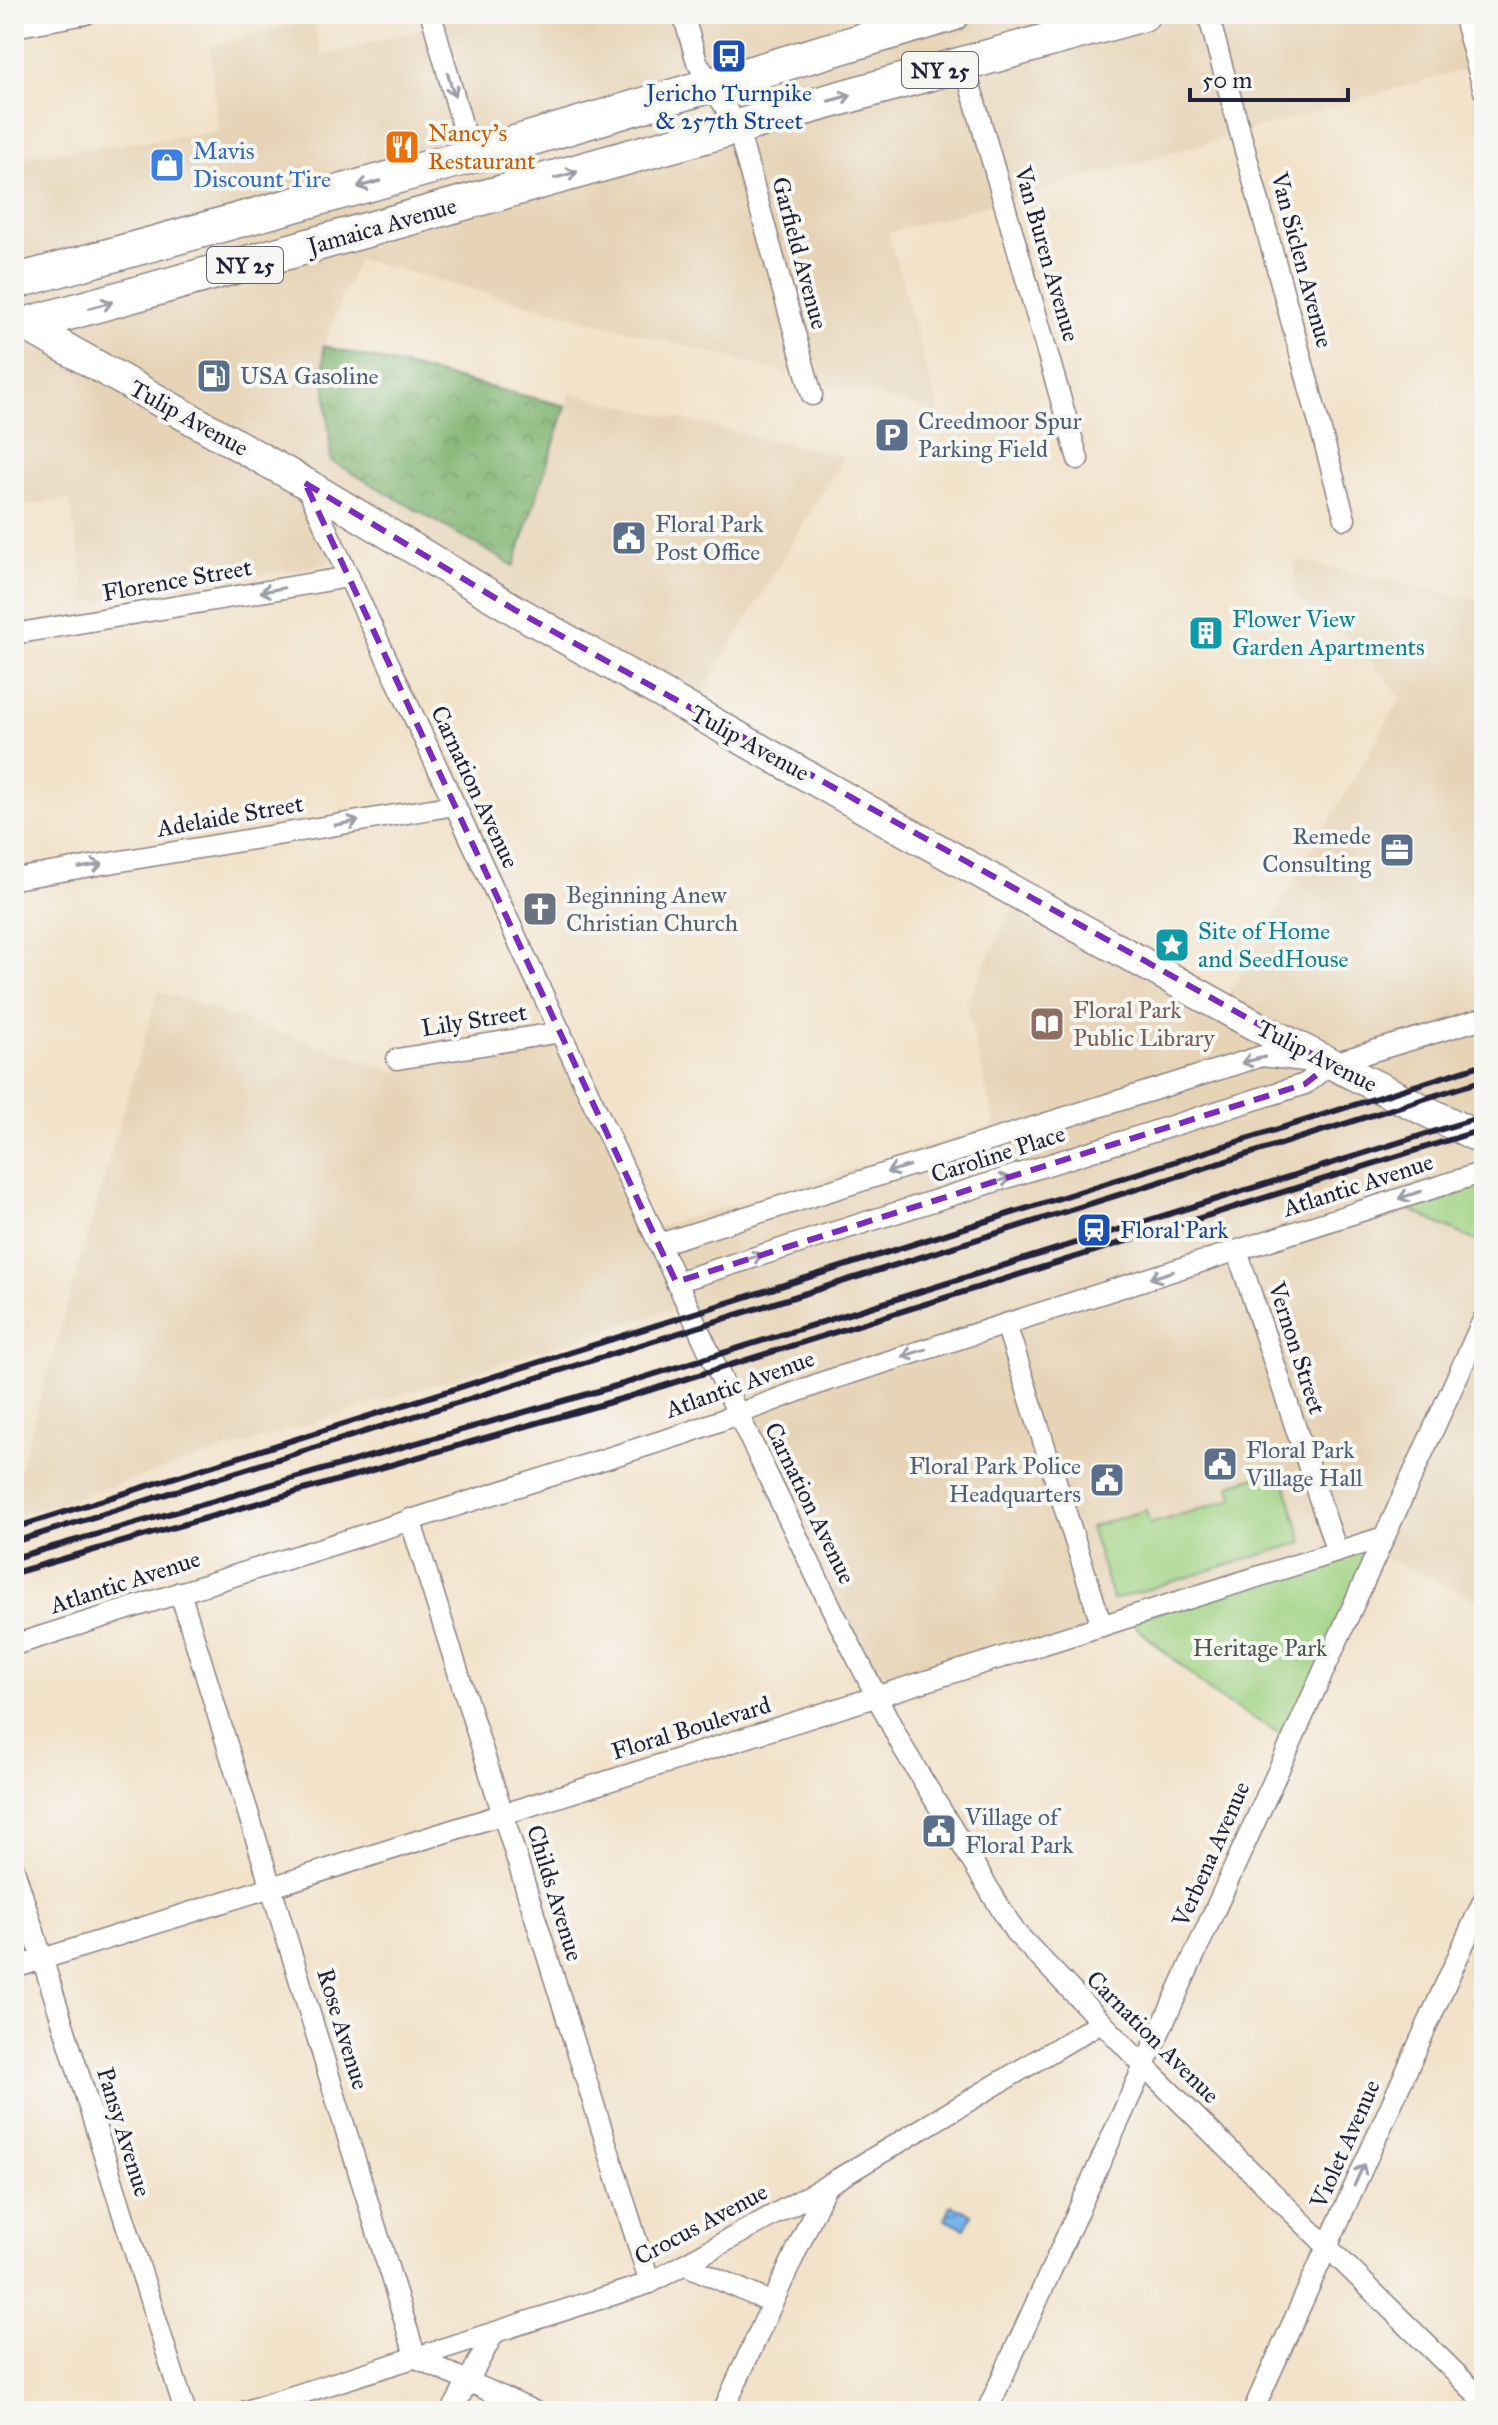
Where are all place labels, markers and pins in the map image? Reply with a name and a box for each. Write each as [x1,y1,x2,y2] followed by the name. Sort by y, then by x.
[710,37,748,75] bus stop icon: Jericho Turnpike & 257th Street
[643,78,812,136] place label: Jericho Turnpike & 257th Street
[428,118,536,176] place label: Nancy's Restaurant
[383,128,421,166] restaurant icon: Nancy's Restaurant
[193,136,331,194] place label: Mavis Discount Tire
[148,146,186,184] shop icon: Mavis Discount Tire
[195,357,233,395] fuel station icon: USA Gasoline
[240,361,379,391] place label: USA Gasoline
[918,406,1082,464] place label: Creedmoor Spur Parking Field
[873,416,911,454] parking icon: Creedmoor Spur Parking Field
[655,509,764,567] place label: Floral Park Post Office
[610,519,648,557] public building icon: Floral Park Post Office
[1232,604,1425,662] place label: Flower View Garden Apartments
[1187,614,1225,652] building icon: Flower View Garden Apartments
[1262,821,1372,879] place label: Remede Consulting
[1378,831,1416,869] office icon: Remede Consulting
[566,880,738,938] place label: Beginning Anew Christian Church
[521,890,559,928] church icon: Beginning Anew Christian Church
[1198,916,1348,974] place label: Site of Home and SeedHouse
[1153,926,1191,964] place icon: Site of Home and SeedHouse
[1073,995,1215,1053] place label: Floral Park Public Library
[1028,1005,1066,1043] library icon: Floral Park Public Library
[1075,1211,1113,1249] station icon: Floral Park
[1120,1215,1229,1245] place label: Floral Park
[1245,1435,1363,1493] place label: Floral Park Village Hall
[1201,1445,1239,1483] public building icon: Floral Park Village Hall
[909,1451,1081,1509] place label: Floral Park Police Headquarters
[1088,1461,1126,1499] public building icon: Floral Park Police Headquarters
[964,1802,1074,1860] place label: Village of Floral Park
[920,1812,958,1850] public building icon: Village of Floral Park

